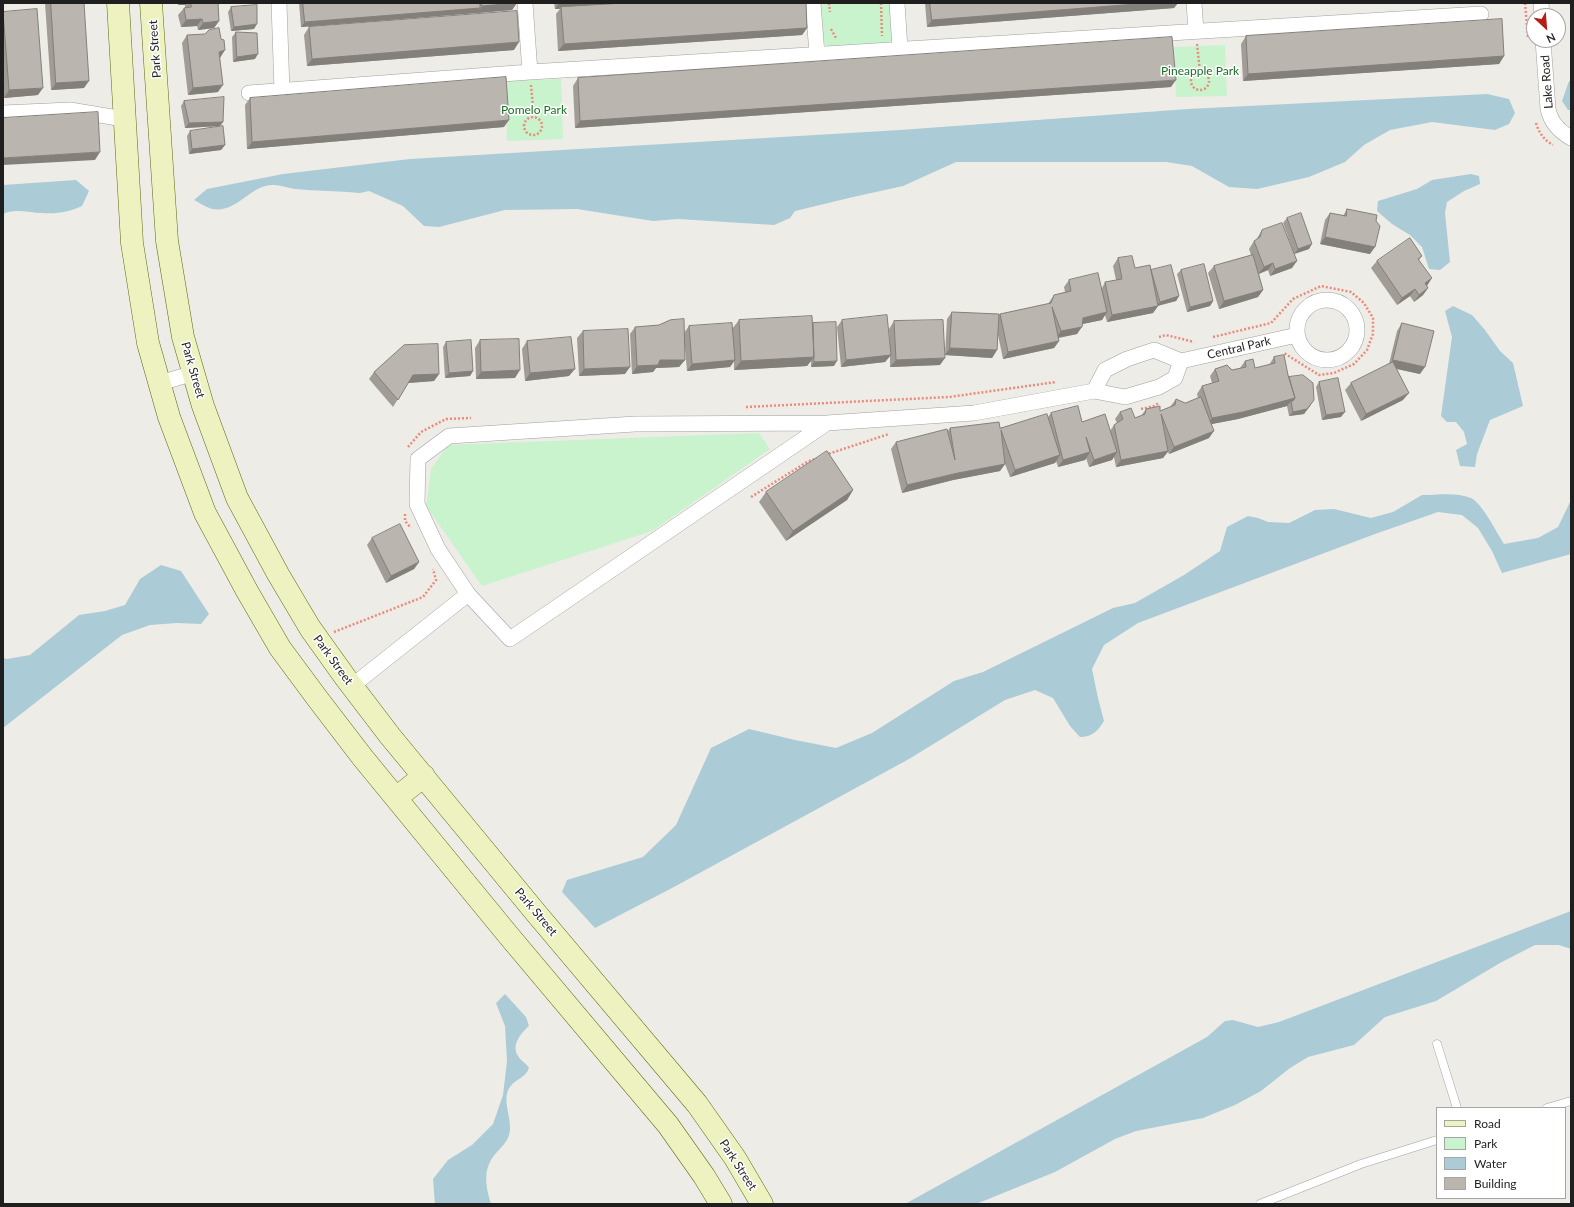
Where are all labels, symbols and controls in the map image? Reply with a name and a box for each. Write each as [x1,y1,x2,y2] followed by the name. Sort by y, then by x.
[1526,8,1566,48] north arrow
[146,20,164,78] street label: Park Street
[1544,31,1558,46] text: N
[1538,55,1556,109] street label: Lake Road
[1161,64,1239,78] park label: Pineapple Park
[501,103,567,117] park label: Pomelo Park
[1206,334,1272,362] street label: Central Park
[178,340,208,400] street label: Park Street
[310,632,356,688] street label: Park Street
[512,885,560,939] street label: Park Street
[1436,1107,1566,1199] legend
[1474,1116,1501,1131] text: Road
[1474,1136,1497,1151] text: Park
[716,1137,760,1193] street label: Park Street
[1474,1156,1507,1171] text: Water
[1474,1176,1517,1191] text: Building

